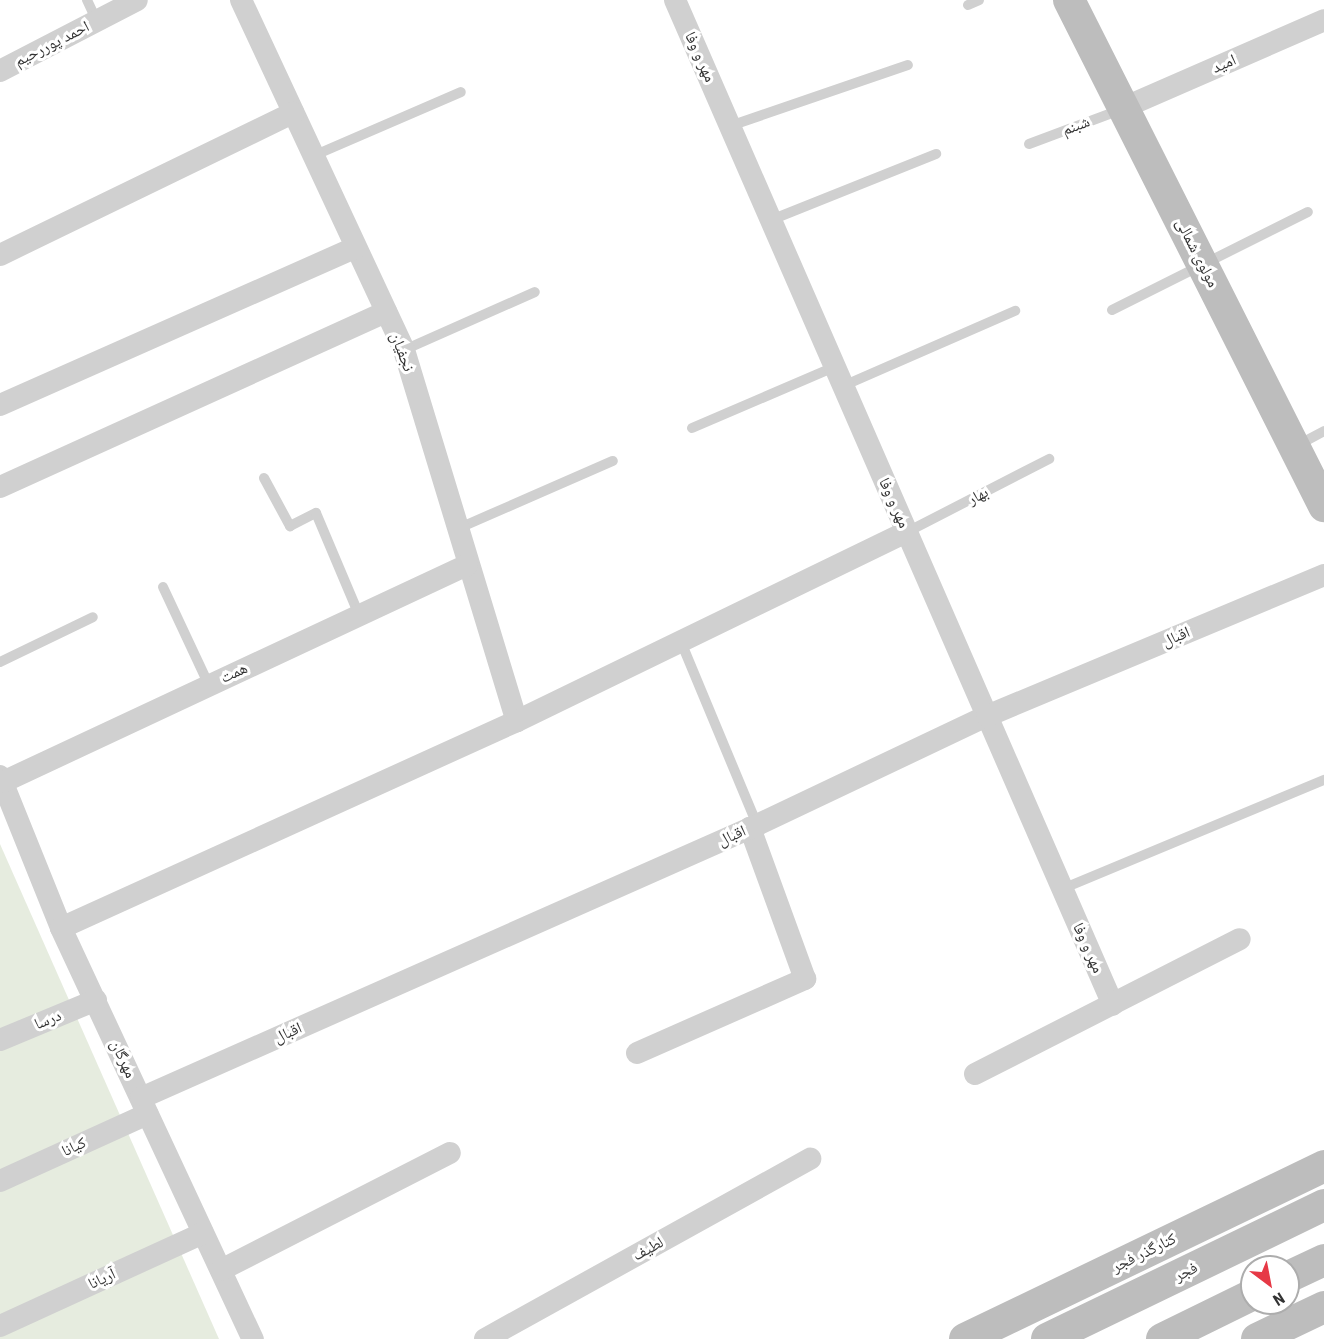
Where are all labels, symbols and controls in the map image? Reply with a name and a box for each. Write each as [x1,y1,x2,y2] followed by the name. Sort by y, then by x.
[11,17,93,71] street label: احمد پوررحیم
[680,29,720,85] street label: مهر و وفا
[1209,50,1239,78] street label: امید
[1059,112,1093,140] street label: شبنم
[1171,215,1223,291] street label: مولوی شمالی
[386,330,418,374] street label: نجفیان
[874,475,914,531] street label: مهر و وفا
[964,483,992,509] street label: بهار
[1159,623,1193,651] street label: اقبال
[217,658,251,688] street label: همت
[715,821,749,851] street label: اقبال
[1068,920,1108,976] street label: مهر و وفا
[32,1006,64,1034] street label: درسا
[271,1018,305,1048] street label: اقبال
[106,1037,140,1081] street label: مهرگان
[59,1133,89,1161] street label: کیانا
[1109,1229,1179,1277] street label: کنارگذر فجر
[629,1233,667,1265] street label: لطیف
[1240,1255,1300,1315] north arrow
[1171,1258,1201,1286] street label: فجر
[85,1264,119,1294] street label: آریانا
[1270,1288,1288,1310] text: N

